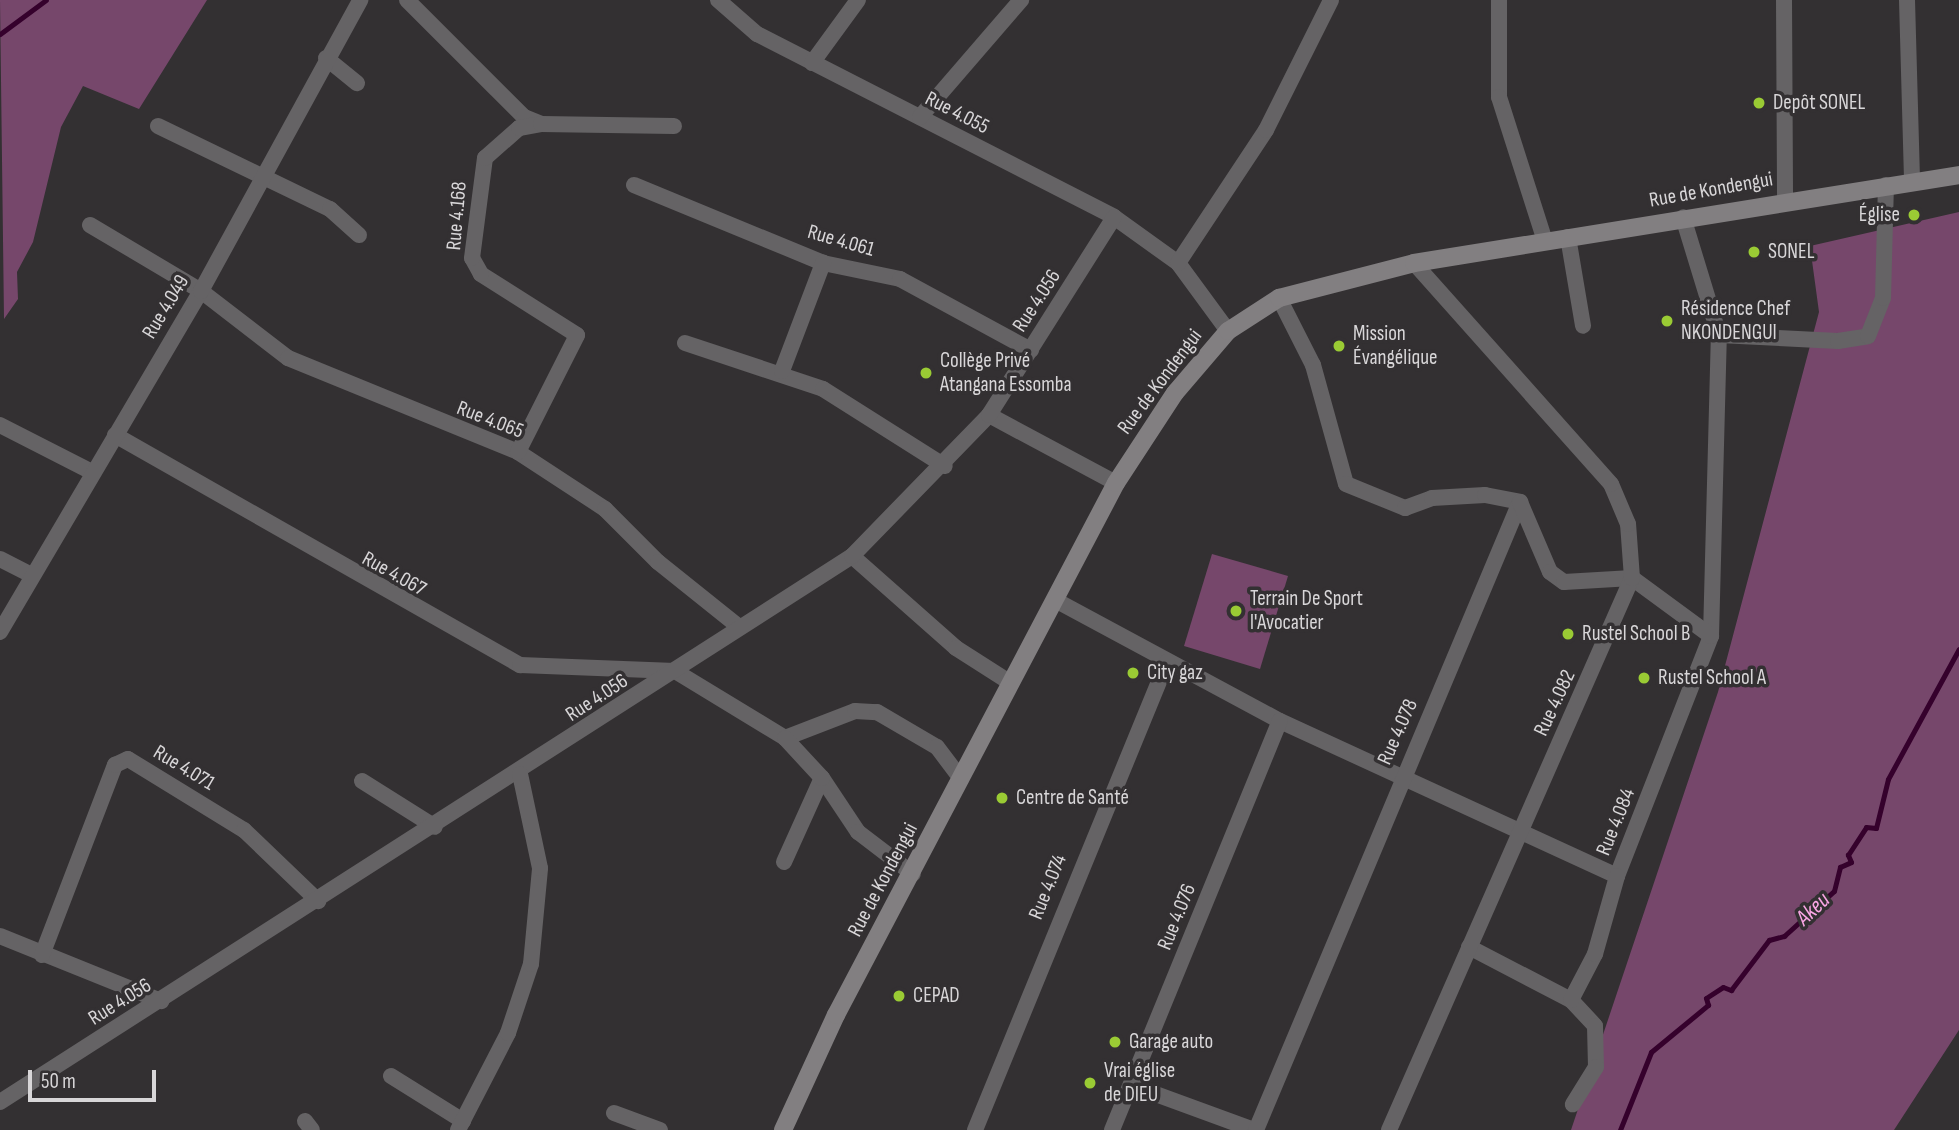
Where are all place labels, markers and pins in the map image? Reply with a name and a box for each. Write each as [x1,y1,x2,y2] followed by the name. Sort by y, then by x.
[1773,90,1865,116] place label: Depôt SONEL
[1751,95,1767,111] marker: Depôt SONEL
[1859,202,1900,228] place label: Église
[1906,207,1922,223] marker: Église
[1768,239,1814,265] place label: SONEL
[1746,244,1762,260] marker: SONEL
[1681,296,1790,346] place label: Résidence Chef NKONDENGUI
[1659,313,1675,329] marker: Résidence Chef NKONDENGUI
[1353,321,1437,371] place label: Mission Évangélique
[1331,338,1347,354] marker: Mission Évangélique
[940,348,1071,398] place label: Collège Privé Atangana Essomba
[918,365,934,381] marker: Collège Privé Atangana Essomba
[1250,586,1363,636] place label: Terrain De Sport l'Avocatier
[1228,603,1244,619] marker: Terrain De Sport l'Avocatier
[1582,621,1690,647] place label: Rustel School B
[1560,626,1576,642] marker: Rustel School B
[1147,660,1203,686] place label: City gaz
[1125,665,1141,681] marker: City gaz
[1658,665,1766,691] place label: Rustel School A
[1636,670,1652,686] marker: Rustel School A
[1016,785,1129,811] place label: Centre de Santé
[994,790,1010,806] marker: Centre de Santé
[913,983,960,1009] place label: CEPAD
[891,988,907,1004] marker: CEPAD
[1129,1029,1213,1055] place label: Garage auto
[1107,1034,1123,1050] marker: Garage auto
[1104,1058,1175,1108] place label: Vrai église de DIEU
[1082,1075,1098,1091] marker: Vrai église de DIEU

